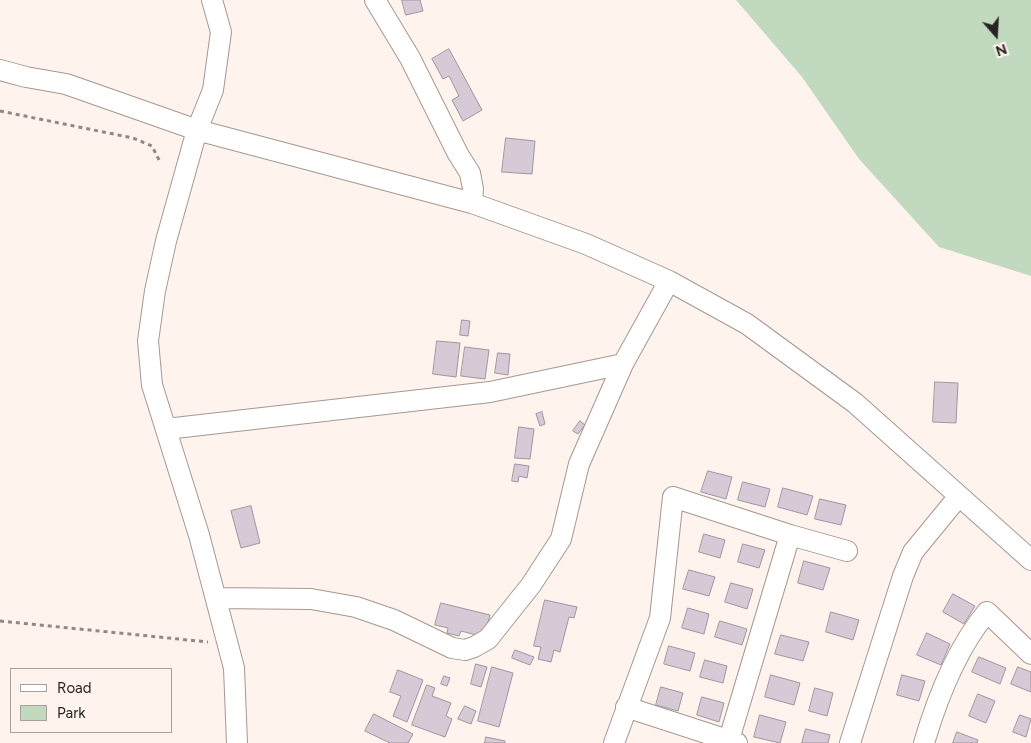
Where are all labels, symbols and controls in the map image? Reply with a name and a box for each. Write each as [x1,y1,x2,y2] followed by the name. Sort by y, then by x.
[971,10,1021,60] north arrow
[993,40,1009,59] text: N
[10,668,172,733] legend
[57,679,92,697] text: Road
[57,704,86,722] text: Park

